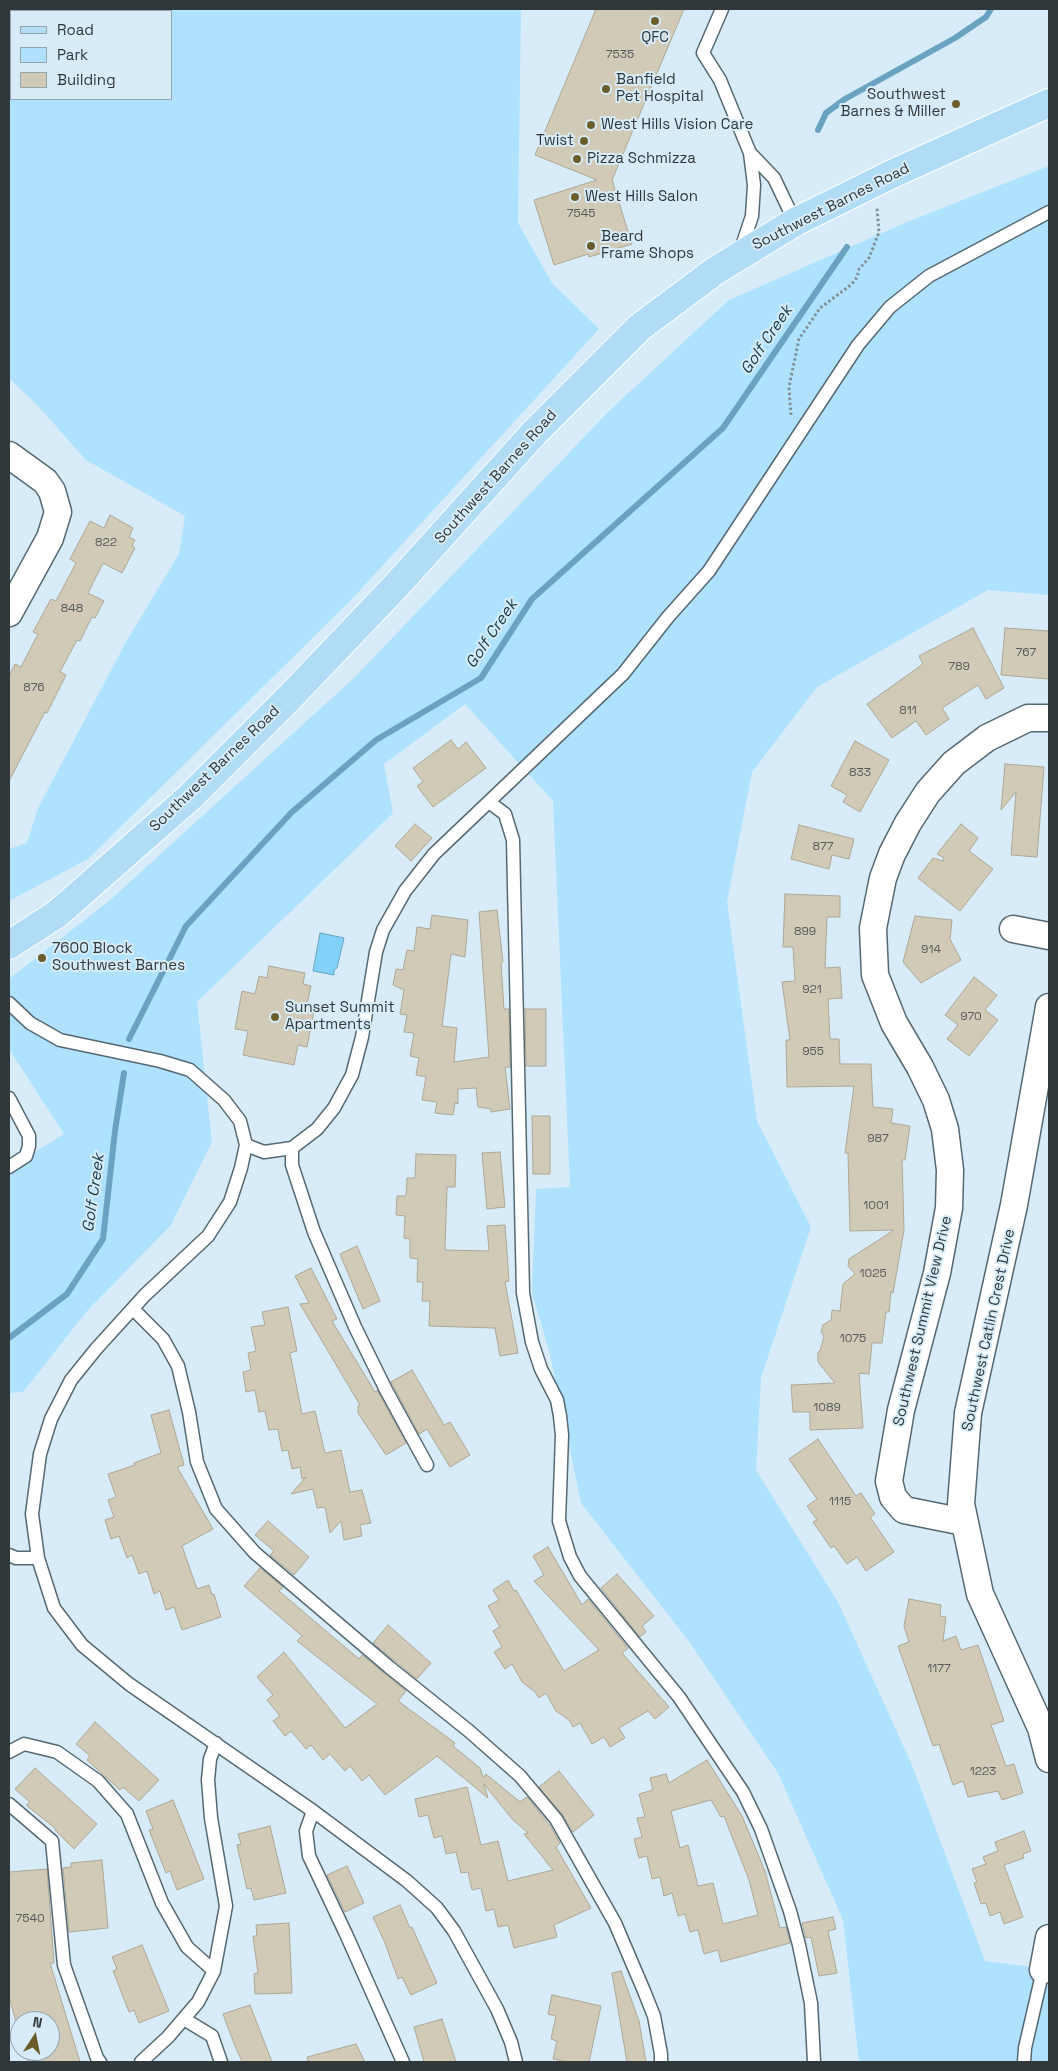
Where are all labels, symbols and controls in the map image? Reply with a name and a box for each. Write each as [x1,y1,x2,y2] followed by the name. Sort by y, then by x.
[10,10,172,100] legend
[649,15,661,27] marker: QFC
[57,20,94,39] text: Road
[641,29,669,47] place label: QFC
[57,45,88,64] text: Park
[606,48,634,62] house number: 7535
[57,70,116,89] text: Building
[616,71,704,106] place label: Banfield Pet Hospital
[600,83,612,95] marker: Banfield Pet Hospital
[841,86,946,121] place label: Southwest Barnes & Miller
[950,98,962,110] marker: Southwest Barnes & Miller
[601,116,753,134] place label: West Hills Vision Care
[585,119,597,131] marker: West Hills Vision Care
[536,132,574,150] place label: Twist
[578,135,590,147] marker: Twist
[587,150,696,168] place label: Pizza Schmizza
[571,153,583,165] marker: Pizza Schmizza
[750,160,912,254] street label: Southwest Barnes Road
[585,188,698,206] place label: West Hills Salon
[569,191,581,203] marker: West Hills Salon
[567,207,595,221] house number: 7545
[601,228,694,263] place label: Beard Frame Shops
[585,240,597,252] marker: Beard Frame Shops
[737,302,797,378] water label: Golf Creek
[431,406,561,548] street label: Southwest Barnes Road
[95,536,117,550] house number: 822
[462,596,522,672] water label: Golf Creek
[61,602,83,616] house number: 848
[1016,646,1036,660] house number: 767
[948,660,970,674] house number: 789
[23,681,45,695] house number: 876
[146,702,284,836] street label: Southwest Barnes Road
[899,704,917,718] house number: 811
[849,766,871,780] house number: 833
[813,840,833,854] house number: 877
[794,925,816,939] house number: 899
[52,940,185,975] place label: 7600 Block Southwest Barnes
[921,943,941,957] house number: 914
[36,952,48,964] marker: 7600 Block Southwest Barnes
[802,983,822,997] house number: 921
[285,999,395,1034] place label: Sunset Summit Apartments
[960,1010,982,1024] house number: 970
[269,1011,281,1023] marker: Sunset Summit Apartments
[802,1045,824,1059] house number: 955
[867,1132,889,1146] house number: 987
[79,1152,109,1234] water label: Golf Creek
[863,1199,889,1213] house number: 1001
[890,1214,956,1428] street label: Southwest Summit View Drive
[959,1227,1019,1433] street label: Southwest Catlin Crest Drive
[859,1267,887,1281] house number: 1025
[840,1332,866,1346] house number: 1075
[813,1401,841,1415] house number: 1089
[829,1495,851,1509] house number: 1115
[927,1662,951,1676] house number: 1177
[970,1765,996,1779] house number: 1223
[15,1912,45,1926] house number: 7540
[10,2011,60,2061] north arrow
[31,2013,44,2032] text: N

